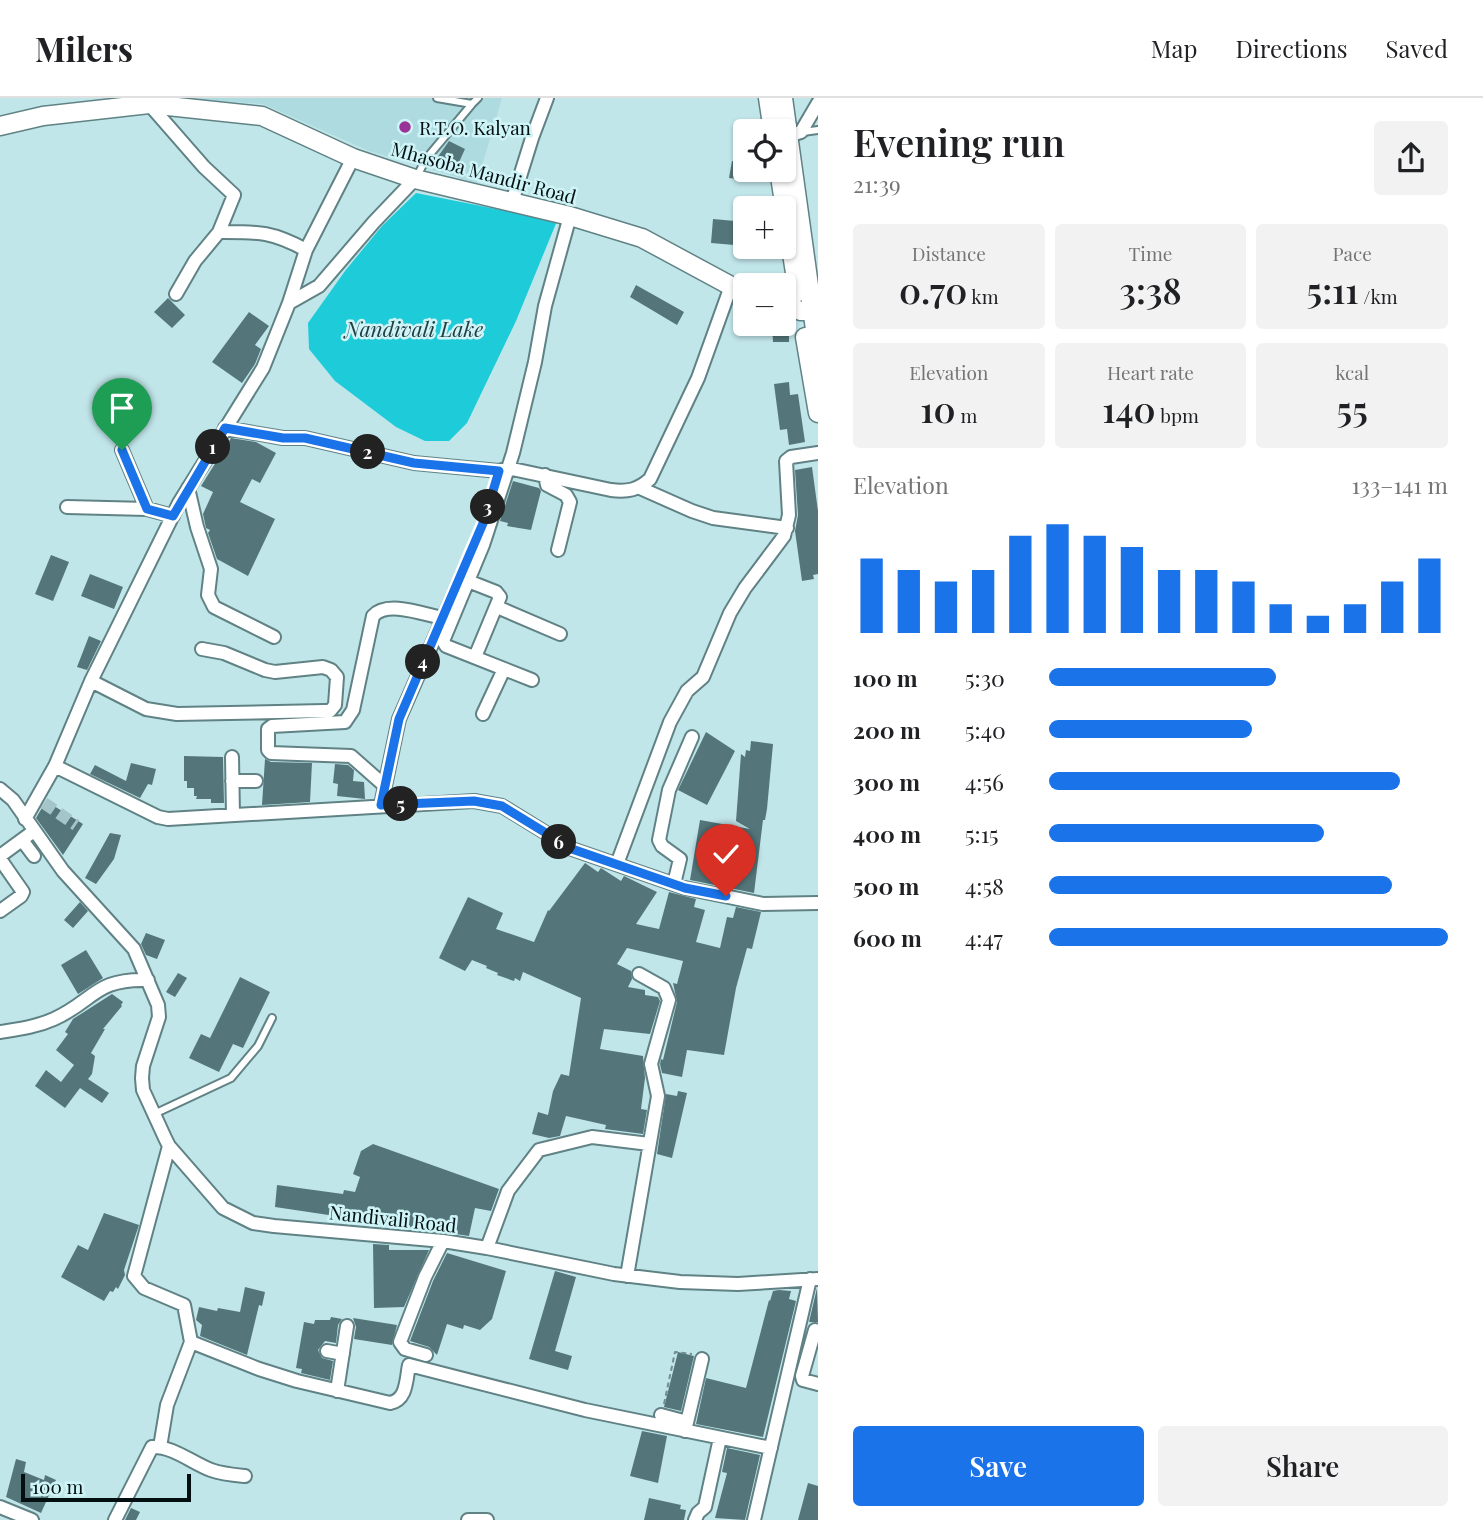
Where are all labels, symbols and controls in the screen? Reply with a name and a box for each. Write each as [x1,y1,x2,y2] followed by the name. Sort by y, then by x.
[35,26,133,70] text: Milers
[1151,32,1197,64] text: Map
[1235,32,1348,64] text: Directions
[1386,32,1448,64] text: Saved
[419,114,532,140] place label: R.T.O. Kalyan
[853,116,1065,167] text: Evening run
[397,119,413,135] marker: R.T.O. Kalyan
[733,119,796,336] map controls
[733,119,796,182] button: locate
[1374,121,1448,195] button: share
[389,135,579,209] street label: Mhasoba Mandir Road
[853,168,901,199] text: 21:39
[733,196,796,259] button: +
[912,240,986,266] text: Distance
[1129,240,1172,266] text: Time
[1333,240,1372,266] text: Pace
[899,266,967,313] text: 0.70
[1119,266,1182,313] text: 3:38
[1307,266,1359,313] text: 5:11
[733,273,796,336] button: −
[967,283,999,309] text: km
[1359,283,1398,309] text: /km
[343,314,483,342] water label: Nandivali Lake
[909,359,988,385] text: Elevation
[1107,359,1194,385] text: Heart rate
[1335,359,1369,385] text: kcal
[92,378,152,450] pin
[920,385,956,432] text: 10
[1102,385,1156,432] text: 140
[1337,385,1368,432] text: 55
[103,389,141,427] icon: arrive
[956,402,977,428] text: m
[1156,402,1199,428] text: bpm
[196,430,230,464] pin: 1
[209,433,216,459] text: 1
[350,434,386,470] pin: 2
[363,438,372,464] text: 2
[853,469,949,500] text: Elevation
[1351,469,1448,500] text: 133–141 m
[470,490,505,524] pin: 3
[483,493,492,519] text: 3
[406,644,440,680] pin: 4
[417,648,428,674] text: 4
[853,662,918,693] text: 100 m
[965,662,1005,693] text: 5:30
[853,714,921,745] text: 200 m
[965,714,1006,745] text: 5:40
[853,766,920,797] text: 300 m
[965,766,1004,797] text: 4:56
[384,786,418,822] pin: 5
[396,790,405,816] text: 5
[853,818,921,849] text: 400 m
[965,818,998,849] text: 5:15
[542,824,576,860] pin: 6
[696,824,756,896] pin
[553,828,564,854] text: 6
[707,835,745,873] icon: check
[853,870,919,901] text: 500 m
[965,870,1004,901] text: 4:58
[853,922,922,953] text: 600 m
[965,922,1003,953] text: 4:47
[328,1198,458,1238] street label: Nandivali Road
[853,1426,1144,1506] button: Save
[1158,1426,1448,1506] button: Share
[21,1471,191,1503] scale bar
[32,1473,83,1499] text: 100 m

